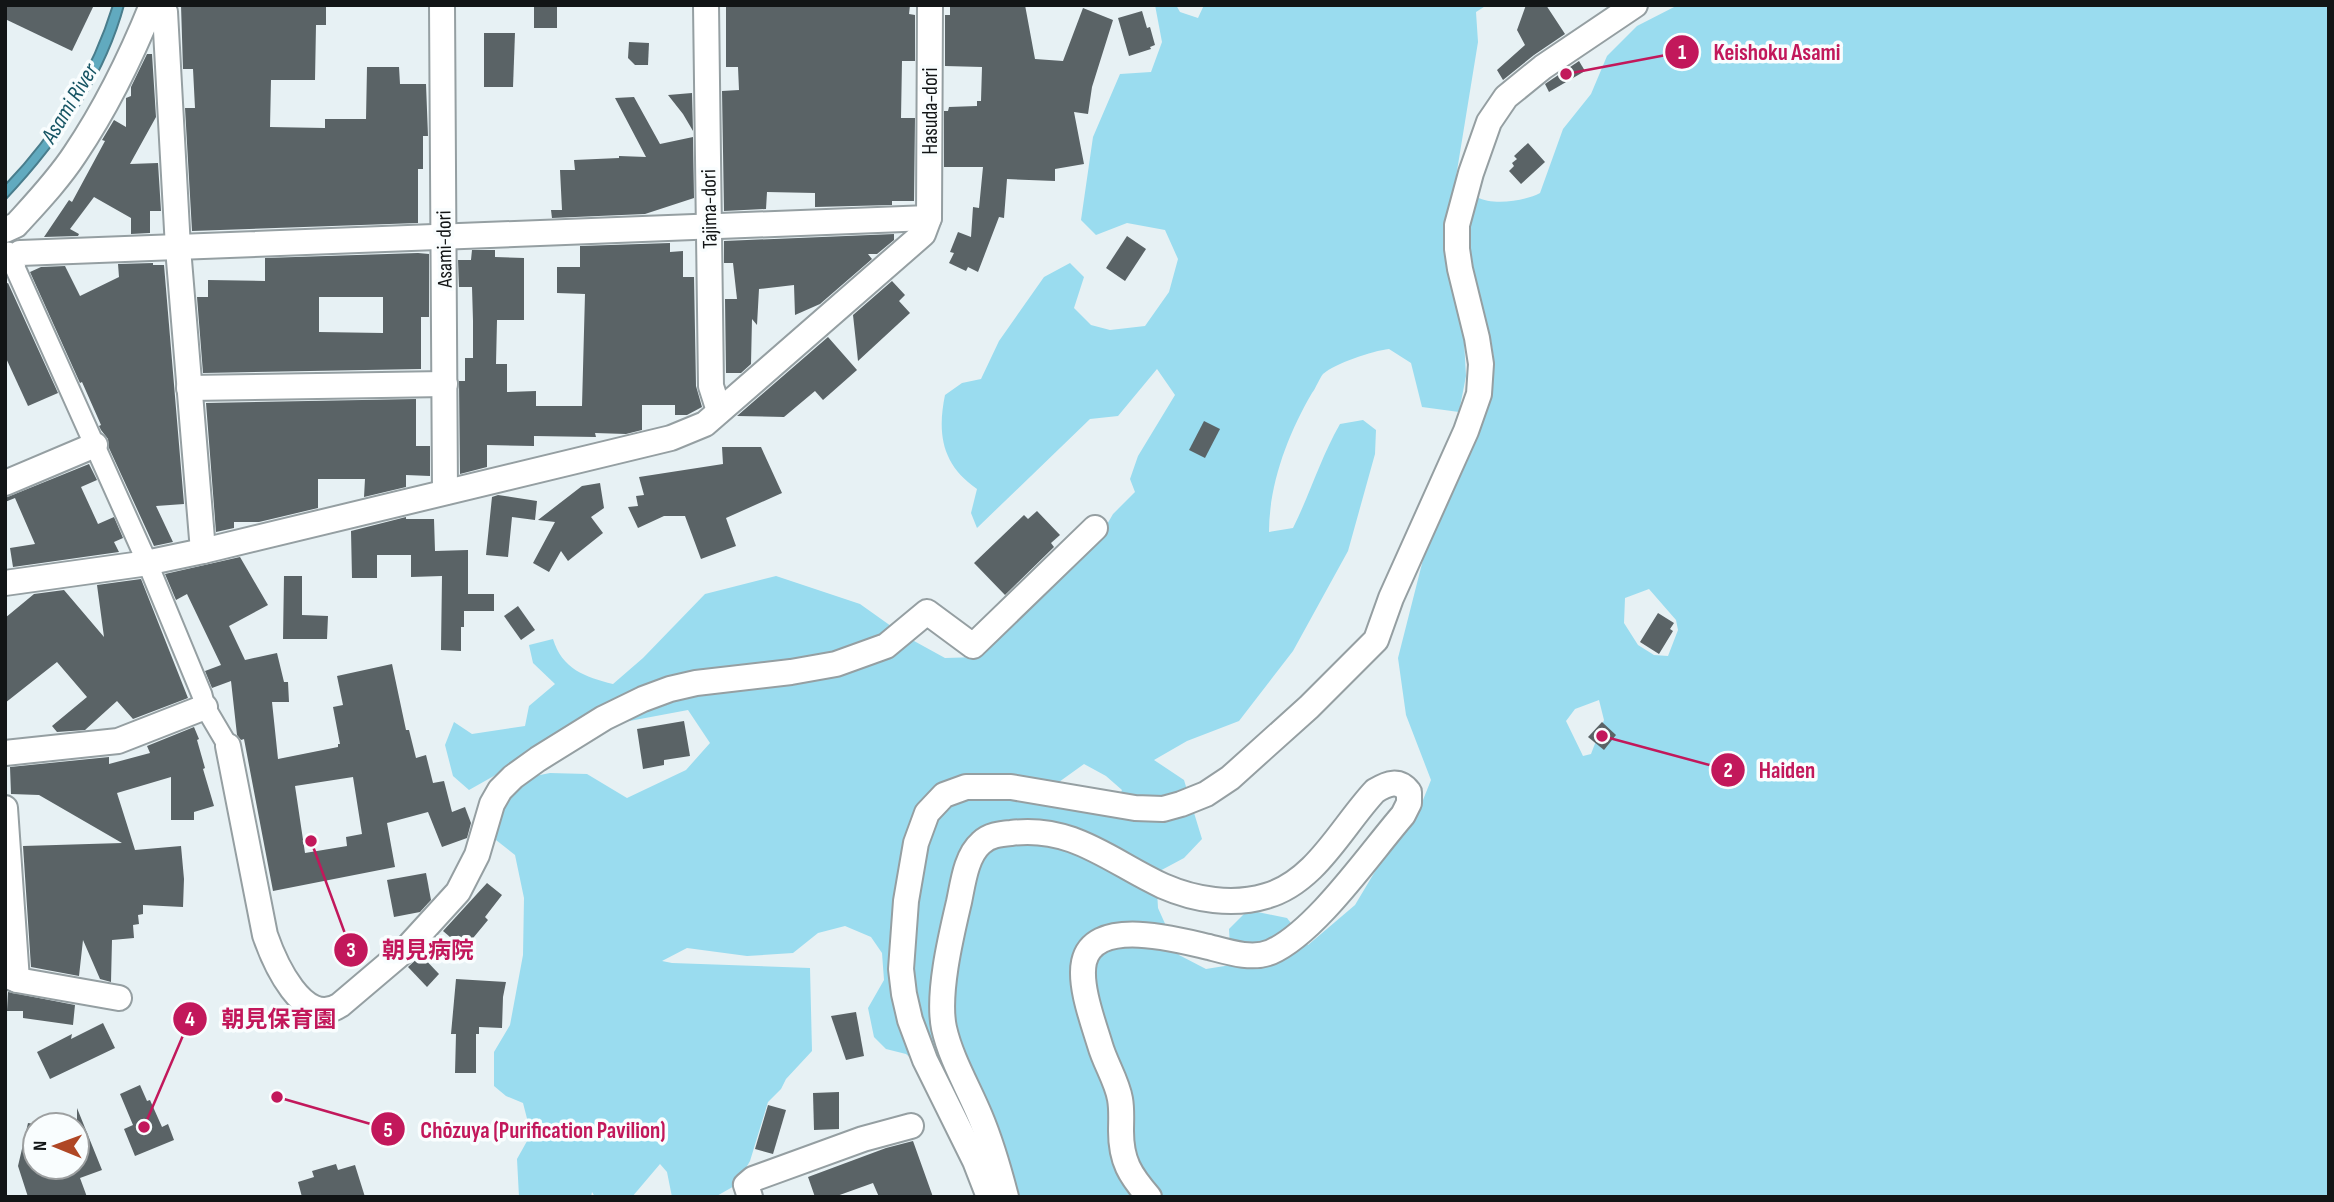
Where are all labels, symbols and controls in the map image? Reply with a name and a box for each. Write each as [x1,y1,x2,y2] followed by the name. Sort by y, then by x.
[1665,30,1855,74] callout: Keishoku Asami
[1714,39,1841,67] text: Keishoku Asami
[1678,40,1686,65] text: 1
[35,57,105,149] water label: Asami River
[918,67,943,155] street label: Hasuda-dori
[696,169,723,249] street label: Tajima-dori
[431,210,458,289] street label: Asami-dori
[1710,748,1830,792] callout: Haiden
[1759,757,1815,785] text: Haiden
[1723,758,1733,783] text: 2
[333,928,488,972] callout: 朝見病院
[382,937,474,965] text: 朝見病院
[346,938,356,963] text: 3
[172,997,350,1041] callout: 朝見保育園
[222,1006,337,1034] text: 朝見保育園
[185,1007,195,1032] text: 4
[371,1107,679,1151] callout: Chōzuya (Purification Pavilion)
[21,1111,91,1181] north arrow
[420,1117,666,1145] text: Chōzuya (Purification Pavilion)
[383,1118,393,1143] text: 5
[29,1140,52,1151] text: N

